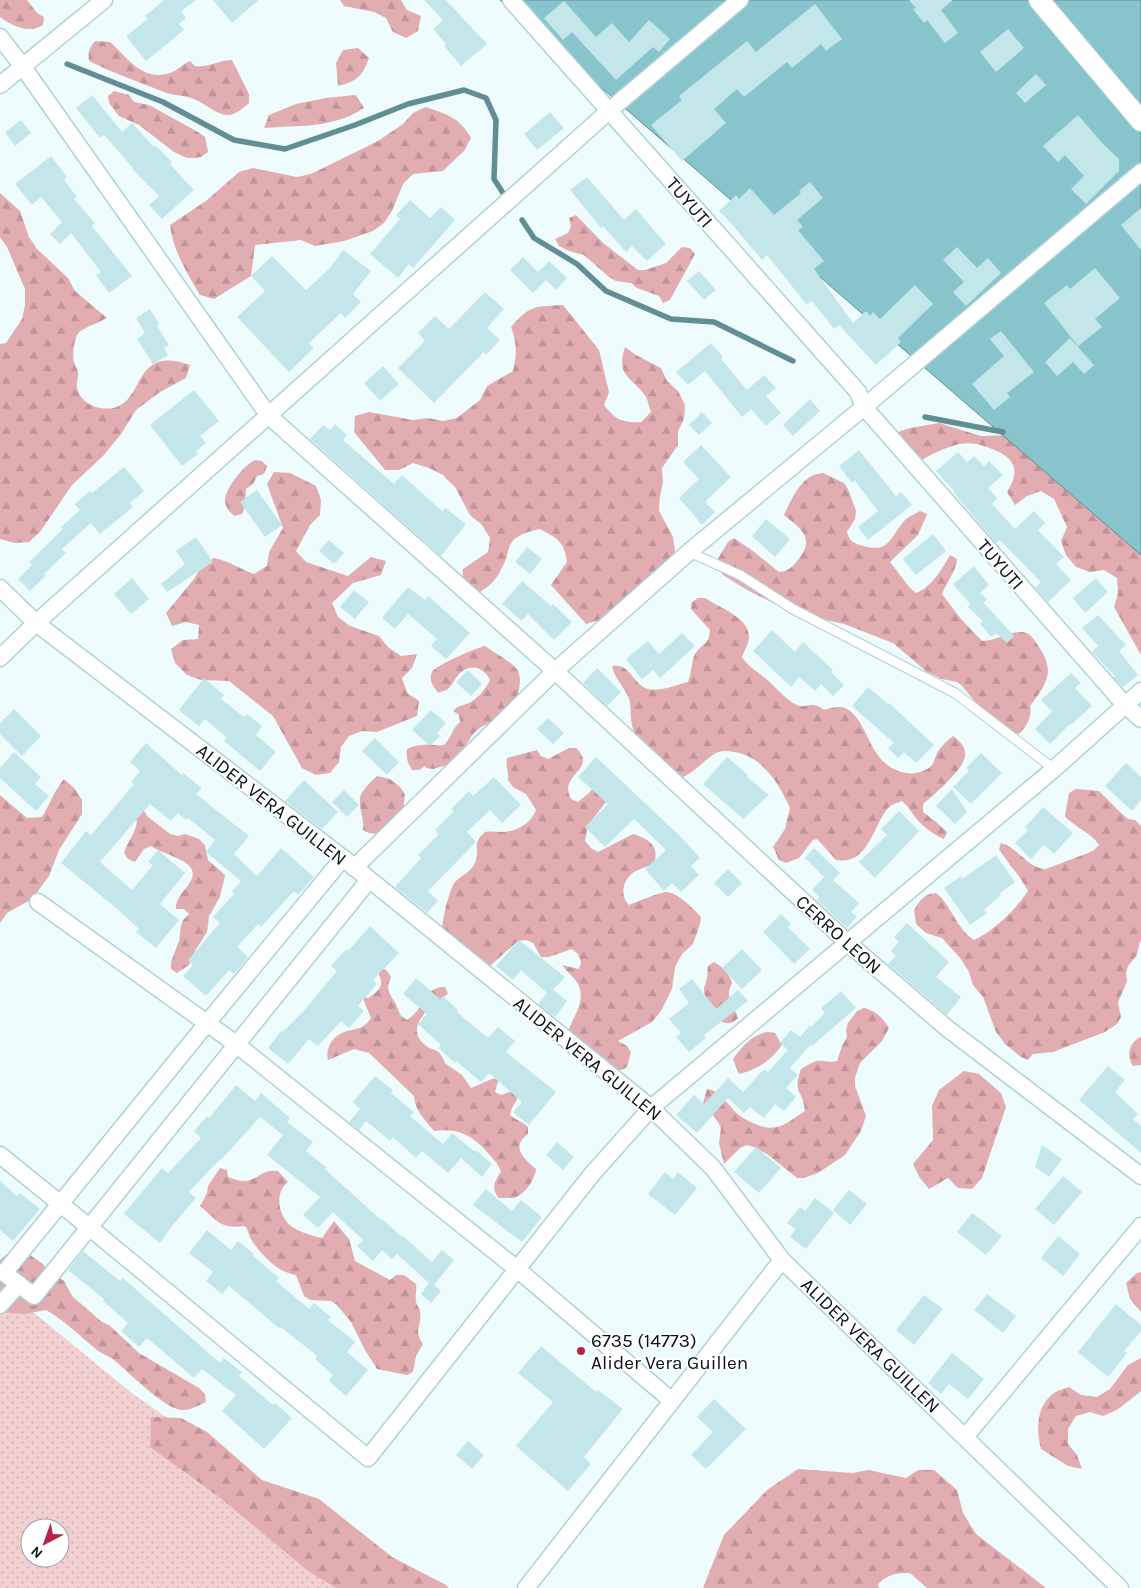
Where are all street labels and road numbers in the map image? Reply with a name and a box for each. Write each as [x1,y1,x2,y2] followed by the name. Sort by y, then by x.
[661,173,717,232] street label: TUYUTI
[972,535,1028,594] street label: TUYUTI
[192,739,351,870] street label: ALIDER VERA GUILLEN
[791,891,886,979] street label: CERRO LEON
[509,992,666,1125] street label: ALIDER VERA GUILLEN
[796,1274,944,1418] street label: ALIDER VERA GUILLEN

